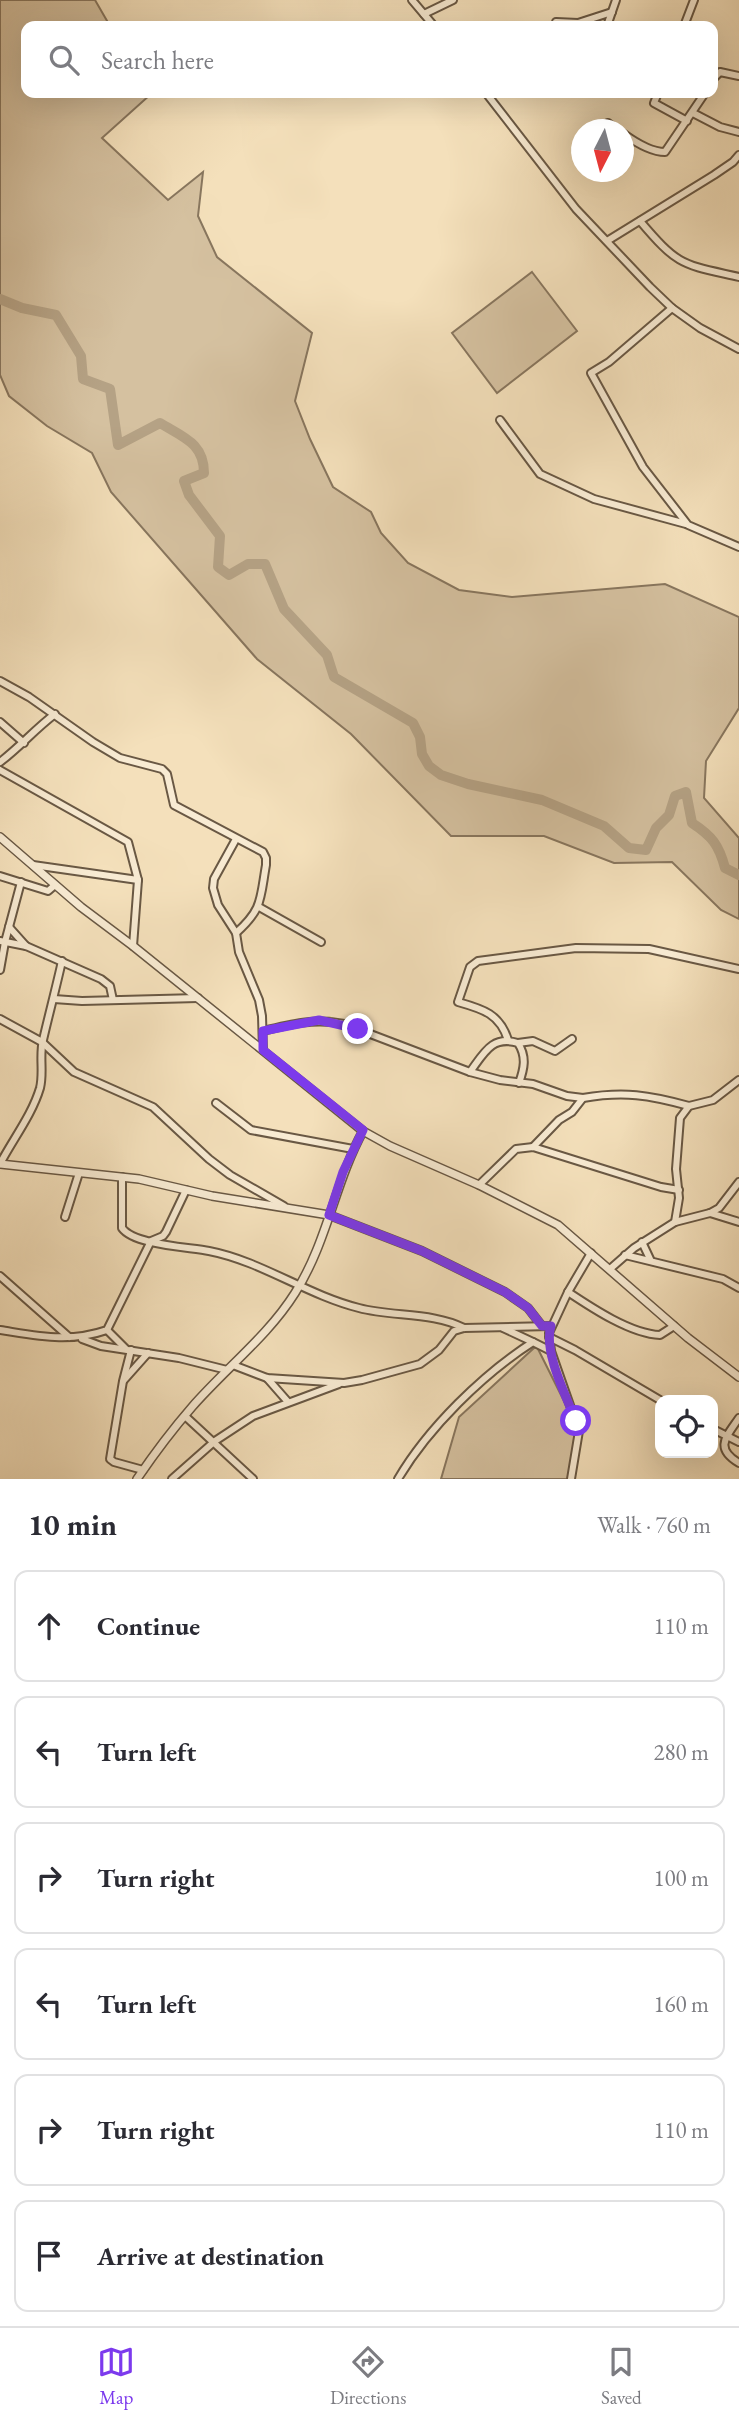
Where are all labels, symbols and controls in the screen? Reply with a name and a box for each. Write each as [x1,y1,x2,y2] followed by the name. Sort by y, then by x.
[21,21,718,98] search box
[45,41,83,79] icon: search
[101,43,214,77] text: Search here
[571,119,634,182] north arrow
[342,1013,373,1044] route end
[655,1395,718,1458] map controls
[655,1395,718,1458] button: locate
[560,1405,591,1436] route start
[28,1505,117,1544] text: 10 min
[597,1510,711,1540] text: Walk · 760 m
[30,1607,68,1645] icon: ahead
[97,1609,200,1643] text: Continue
[653,1611,709,1641] text: 110 m
[30,1733,68,1771] icon: left
[97,1735,196,1769] text: Turn left
[653,1737,709,1767] text: 280 m
[30,1859,68,1897] icon: right
[97,1861,215,1895] text: Turn right
[653,1863,709,1893] text: 100 m
[30,1985,68,2023] icon: left
[97,1987,196,2021] text: Turn left
[653,1989,709,2019] text: 160 m
[30,2111,68,2149] icon: right
[97,2113,215,2147] text: Turn right
[653,2115,709,2145] text: 110 m
[30,2237,68,2275] icon: arrive
[97,2239,324,2273] text: Arrive at destination
[97,2343,135,2410] tab: Map
[330,2343,406,2410] tab: Directions
[601,2343,642,2410] tab: Saved

